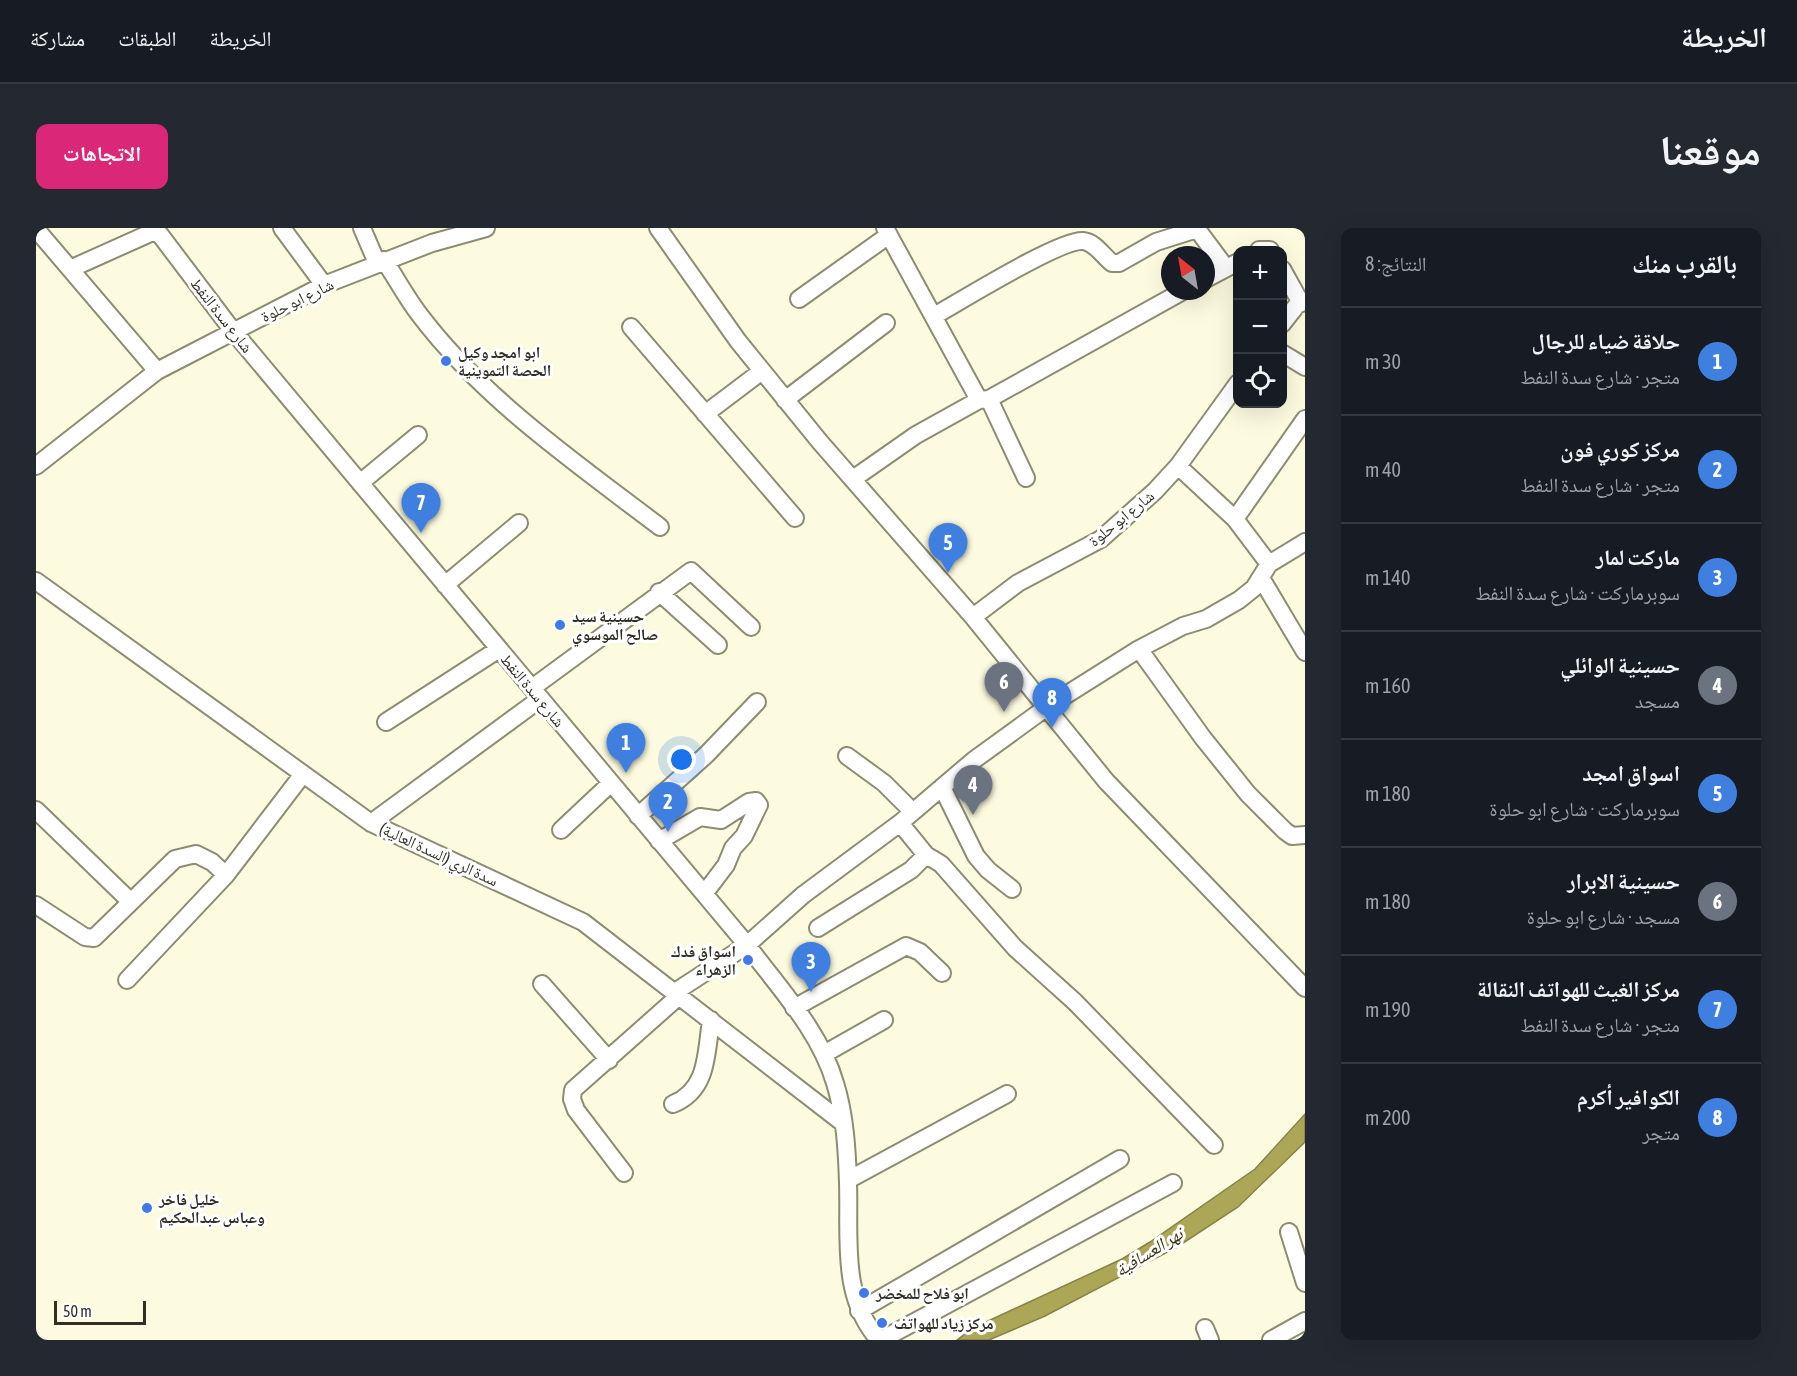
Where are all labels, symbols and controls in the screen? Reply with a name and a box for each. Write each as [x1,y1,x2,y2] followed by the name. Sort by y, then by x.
[1681,21,1767,53] text: الخريطة
[30,26,85,50] text: مشاركة
[118,26,177,50] text: الطبقات
[210,26,271,50] text: الخريطة
[36,124,168,189] button: الاتجاهات
[1660,126,1761,174] text: موقعنا
[1161,246,1215,300] north arrow
[1233,246,1287,408] map controls
[1233,246,1287,300] button: +
[1632,249,1737,279] text: بالقرب منك
[1365,252,1427,275] text: النتائج: 8
[186,274,257,357] street label: شارع سدة النفط
[258,275,337,327] street label: شارع ابو حلوة
[1233,300,1287,354] button: −
[1532,328,1680,354] text: حلاقة ضياء للرجال
[458,343,551,379] place label: ابو امجد وكيل الحصة التموينية
[1365,350,1401,373] text: 30 m
[1713,350,1722,373] text: 1
[439,354,453,368] marker: ابو امجد وكيل الحصة التموينية
[1233,354,1287,408] button: locate
[1520,365,1680,388] text: متجر · شارع سدة النفط
[1560,436,1680,462] text: مركز كوري فون
[1365,458,1401,481] text: 40 m
[1713,458,1722,481] text: 2
[1520,473,1680,496] text: متجر · شارع سدة النفط
[402,484,440,533] pin: 7
[1085,486,1158,551] street label: شارع ابو حلوة
[928,524,968,573] pin: 5
[1596,544,1680,570] text: ماركت لمار
[1365,566,1410,589] text: 140 m
[1713,566,1722,589] text: 3
[1475,581,1680,604] text: سوبرماركت · شارع سدة النفط
[572,607,658,647] place label: حسينية سيد صالح الموسوي
[553,618,567,632] marker: حسينية سيد صالح الموسوي
[496,650,569,732] street label: شارع سدة النفط
[1560,652,1680,678] text: حسينية الوائلي
[984,662,1024,712] pin: 6
[1365,674,1410,697] text: 160 m
[1713,674,1722,697] text: 4
[1032,678,1072,728] pin: 8
[1635,689,1680,712] text: مسجد
[606,724,646,773] pin: 1
[667,745,696,774] your location
[1582,760,1680,786] text: اسواق امجد
[954,766,992,815] pin: 4
[648,782,688,832] pin: 2
[1365,782,1410,805] text: 180 m
[1713,782,1722,805] text: 5
[1489,797,1680,820] text: سوبرماركت · شارع ابو حلوة
[375,819,501,893] street label: سدة الري (السدة العالية)
[1567,868,1680,894] text: حسينية الابرار
[1365,890,1410,913] text: 180 m
[1713,890,1722,913] text: 6
[1527,905,1680,928] text: مسجد · شارع ابو حلوة
[671,942,736,978] place label: اسواق فدك الزهراء
[792,942,830,992] pin: 3
[741,953,755,967] marker: اسواق فدك الزهراء
[1477,976,1680,1002] text: مركز الغيث للهواتف النقالة
[1365,998,1410,1021] text: 190 m
[1713,998,1722,1021] text: 7
[1520,1013,1680,1036] text: متجر · شارع سدة النفط
[1577,1084,1680,1110] text: الكوافير أكرم
[1365,1106,1410,1129] text: 200 m
[1713,1106,1722,1129] text: 8
[1642,1121,1680,1144] text: متجر
[158,1190,265,1229] place label: خليل فاخر وعباس عبدالحكيم
[140,1201,154,1215] marker: خليل فاخر وعباس عبدالحكيم
[1111,1221,1189,1281] water label: نهر العسافية
[875,1284,969,1304] place label: ابو فلاح للمخضر
[857,1286,871,1300] marker: ابو فلاح للمخضر
[54,1298,146,1326] scale bar
[63,1302,92,1320] text: 50 m
[894,1314,994,1333] place label: مركز زياد للهواتف
[875,1316,889,1330] marker: مركز زياد للهواتف

